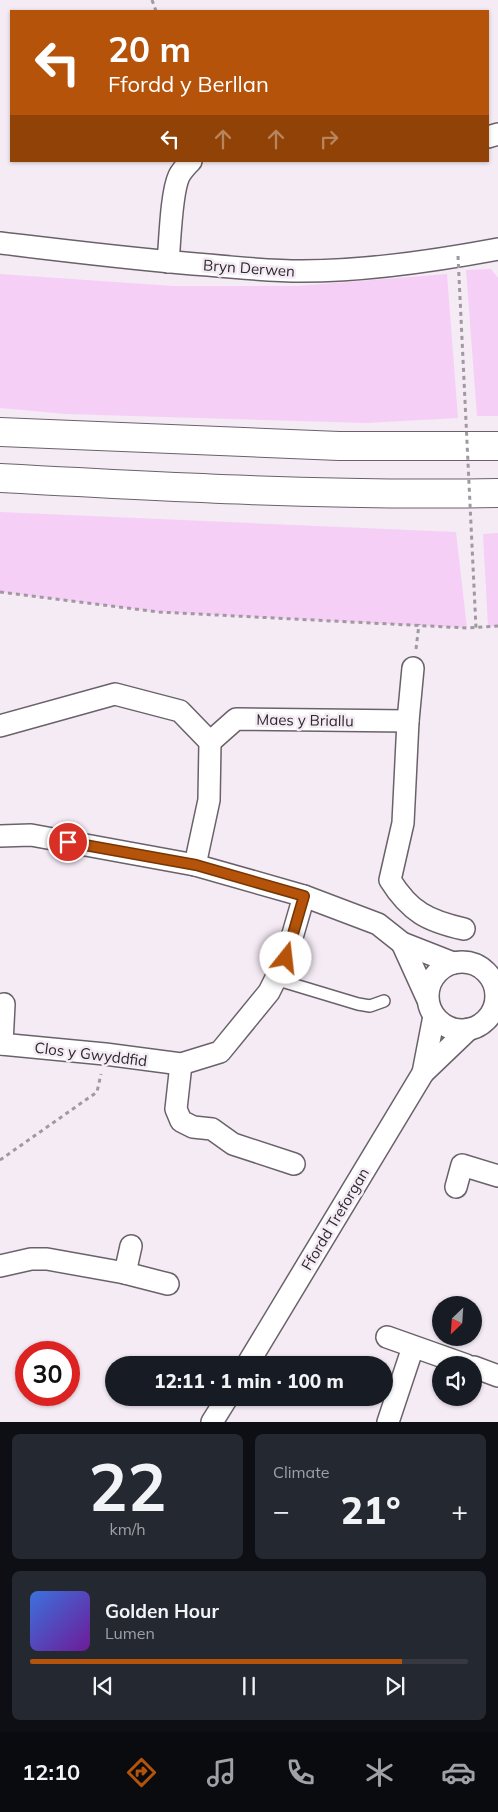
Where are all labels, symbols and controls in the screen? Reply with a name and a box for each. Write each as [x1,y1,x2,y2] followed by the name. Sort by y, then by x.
[108,27,191,71] text: 20 m
[25,30,90,95] icon: left
[108,70,269,98] text: Ffordd y Berllan
[156,125,184,153] icon: left
[209,125,237,153] icon: ahead
[262,125,290,153] icon: ahead
[315,125,343,153] icon: right
[202,255,296,281] street label: Bryn Derwen
[256,710,354,730] street label: Maes y Briallu
[47,821,89,863] pin
[54,828,82,856] icon: arrive
[259,931,311,983] position arrow
[34,1038,148,1070] street label: Clos y Gwyddfid
[297,1164,373,1274] street label: Ffordd Treforgan
[432,1296,482,1346] north arrow
[432,1296,482,1406] map controls
[15,1341,80,1406] speed limit sign: 30
[432,1356,482,1406] button: sound
[154,1369,344,1393] text: 12:11 · 1 min · 100 m
[88,1446,167,1527] text: 22
[273,1462,329,1482] text: Climate
[340,1486,401,1534] text: 21°
[273,1493,290,1528] text: −
[451,1493,468,1528] text: +
[109,1519,146,1539] text: km/h
[105,1599,219,1623] text: Golden Hour
[105,1623,155,1643] text: Lumen
[89,1672,117,1700] icon: previous
[235,1672,263,1700] icon: pause
[381,1672,409,1700] icon: next
[124,1755,159,1790] icon: directions
[204,1755,239,1790] icon: music
[283,1755,318,1790] icon: phone
[362,1755,397,1790] icon: climate
[441,1755,476,1790] icon: car
[22,1758,80,1786] text: 12:10

